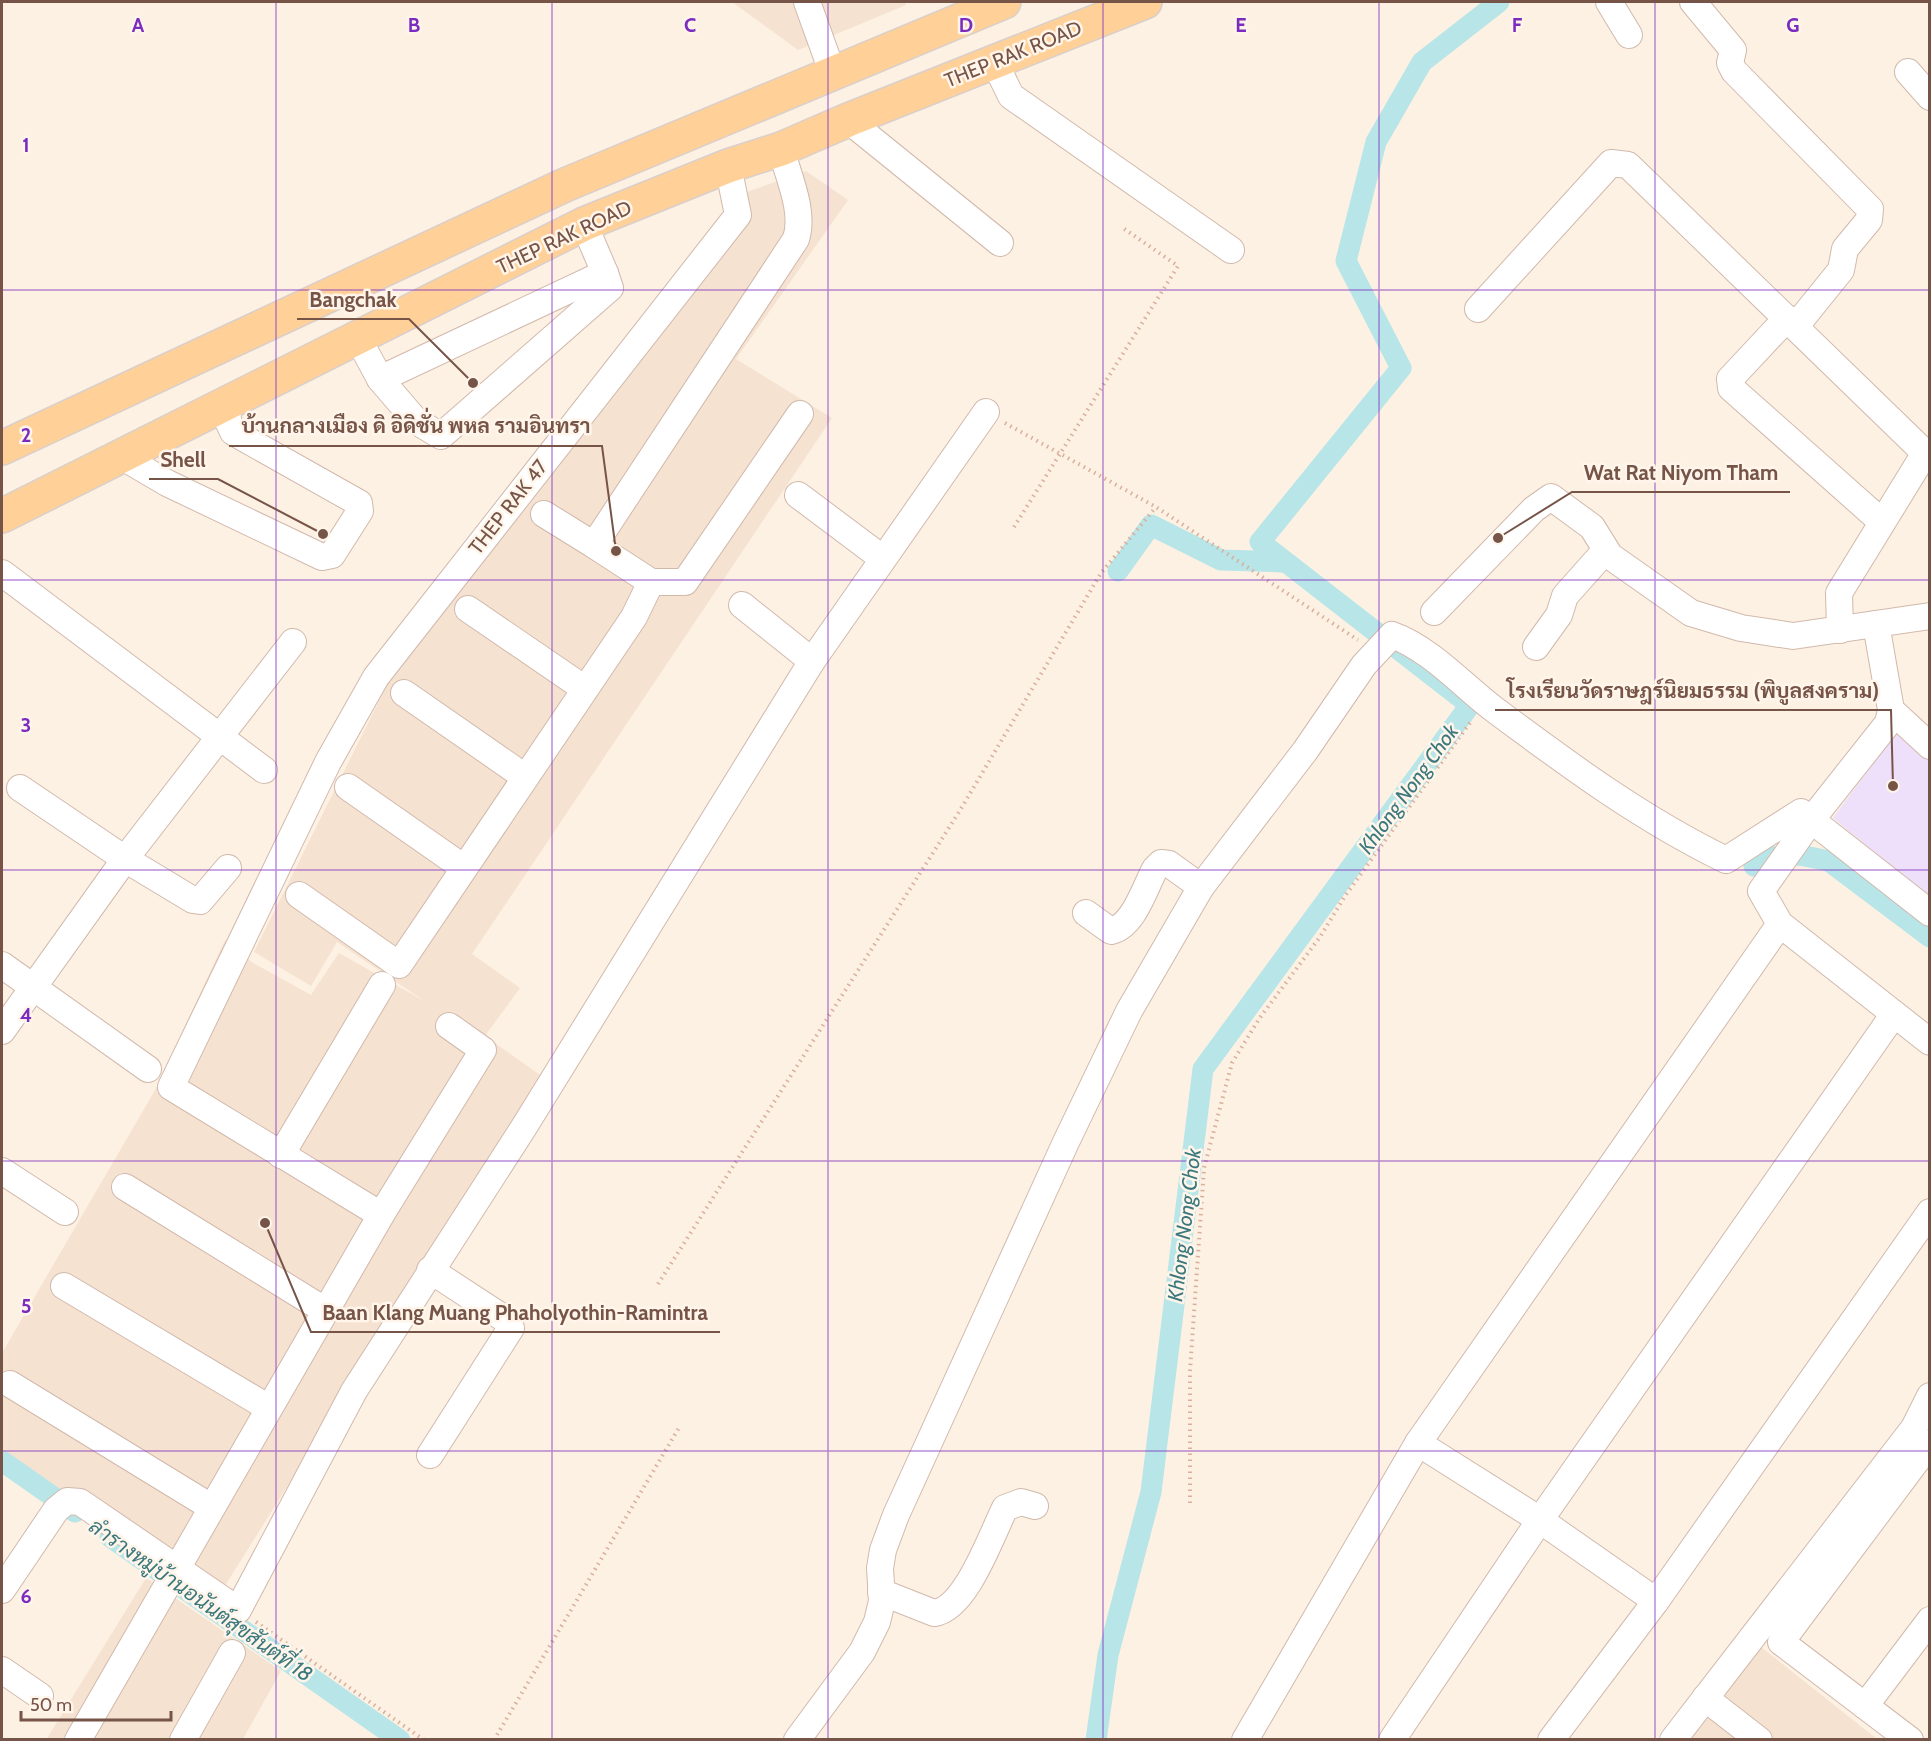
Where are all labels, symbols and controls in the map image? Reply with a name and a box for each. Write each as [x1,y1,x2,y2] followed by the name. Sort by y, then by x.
[132,13,145,37] text: A
[408,13,420,37] text: B
[684,13,696,37] text: C
[1235,13,1247,37] text: E
[1512,13,1523,37] text: F
[1786,13,1800,37] text: G
[941,16,1085,92] street label: THEP RAK ROAD
[22,133,30,157] text: 1
[493,195,635,279] street label: THEP RAK ROAD
[297,280,409,319] callout: Bangchak
[309,287,398,312] text: Bangchak
[229,407,602,446] callout: บ้านกลางเมือง ดิ อิดิชั่น พหล รามอินทรา
[241,407,591,438] text: บ้านกลางเมือง ดิ อิดิชั่น พหล รามอินทรา
[21,423,31,447] text: 2
[149,440,218,479] callout: Shell
[160,447,206,472] text: Shell
[1572,453,1790,492] callout: Wat Rat Niyom Tham
[464,455,552,559] street label: THEP RAK 47
[1584,460,1778,485] text: Wat Rat Niyom Tham
[1495,671,1891,710] callout: โรงเรียนวัดราษฎร์นิยมธรรม (พิบูลสงคราม)
[1505,677,1879,705] text: โรงเรียนวัดราษฎร์นิยมธรรม (พิบูลสงคราม)
[21,713,31,737] text: 3
[1353,719,1464,859] water label: Khlong Nong Chok
[20,1003,32,1027] text: 4
[1162,1146,1206,1303] water label: Khlong Nong Chok
[311,1293,720,1332] callout: Baan Klang Muang Phaholyothin-Ramintra
[21,1294,31,1318] text: 5
[322,1300,708,1325] text: Baan Klang Muang Phaholyothin-Ramintra
[83,1507,322,1689] water label: ลำรางหมู่บ้านอนันต์สุขสันต์ที่ 18
[20,1584,32,1608] text: 6
[21,1684,171,1722] scale bar
[30,1694,72,1716] text: 50 m

